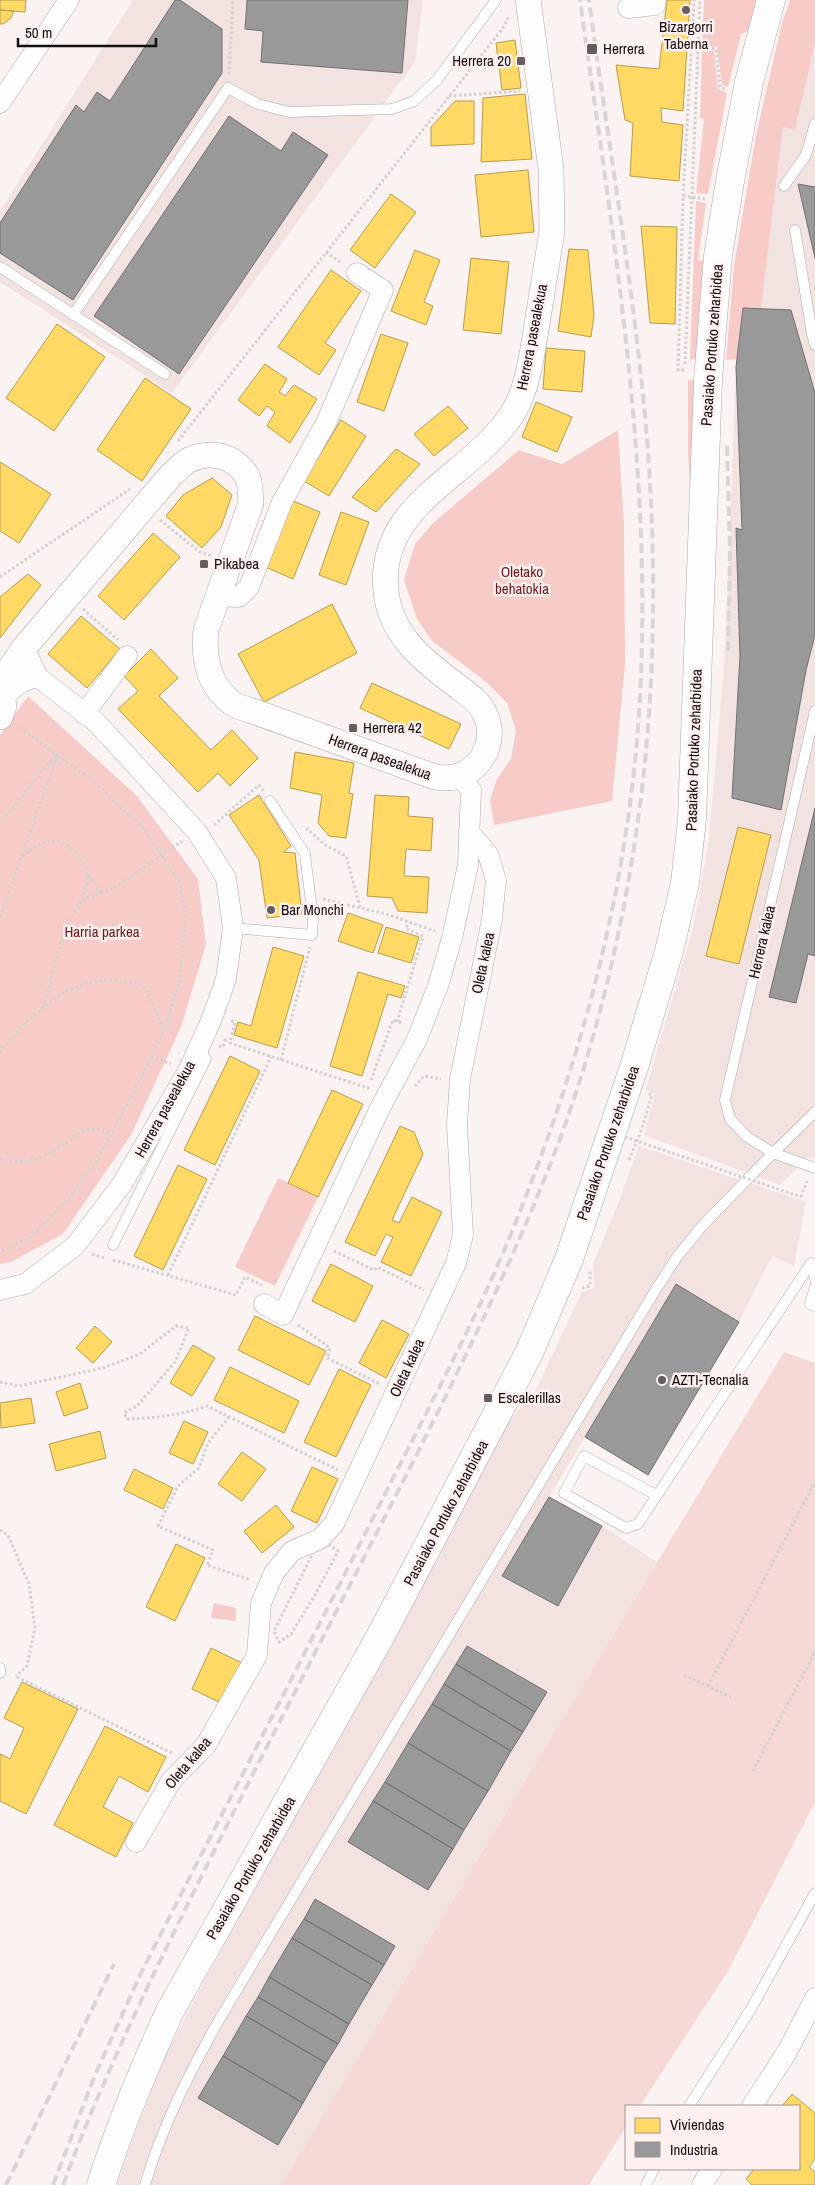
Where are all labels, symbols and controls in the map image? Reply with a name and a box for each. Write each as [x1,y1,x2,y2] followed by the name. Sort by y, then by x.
[680,4,692,16] marker: Bizargorri Taberna
[18,15,155,47] scale bar
[659,16,713,54] place label: Bizargorri Taberna
[25,22,52,43] text: 50 m
[603,38,645,59] place label: Herrera
[585,42,599,56] marker: Herrera
[452,50,511,71] place label: Herrera 20
[515,55,527,67] marker: Herrera 20
[695,263,728,427] street label: Pasaiako Portuko zeharbidea
[511,282,552,392] street label: Herrera pasealekua
[214,553,259,574] place label: Pikabea
[198,558,210,570] marker: Pikabea
[495,561,549,599] park label: Oletako behatokia
[680,668,707,831] street label: Pasaiako Portuko zeharbidea
[363,717,422,738] place label: Herrera 42
[347,722,359,734] marker: Herrera 42
[326,728,435,785] street label: Herrera pasealekua
[281,899,344,920] place label: Bar Monchi
[743,903,780,981] street label: Herrera kalea
[265,904,277,916] marker: Bar Monchi
[64,921,140,942] park label: Harria parkea
[466,930,499,996] street label: Oleta kalea
[129,1056,200,1161] street label: Herrera pasealekua
[571,1063,644,1223] street label: Pasaiako Portuko zeharbidea
[384,1335,429,1400] street label: Oleta kalea
[671,1369,749,1390] place label: AZTI-Tecnalia
[656,1374,668,1386] marker: AZTI-Tecnalia
[498,1387,561,1408] place label: Escalerillas
[482,1392,494,1404] marker: Escalerillas
[398,1436,493,1589] street label: Pasaiako Portuko zeharbidea
[160,1732,216,1793] street label: Oleta kalea
[201,1792,300,1943] street label: Pasaiako Portuko zeharbidea
[625,2105,800,2170] legend
[670,2114,725,2135] text: Viviendas
[670,2139,718,2160] text: Industria

